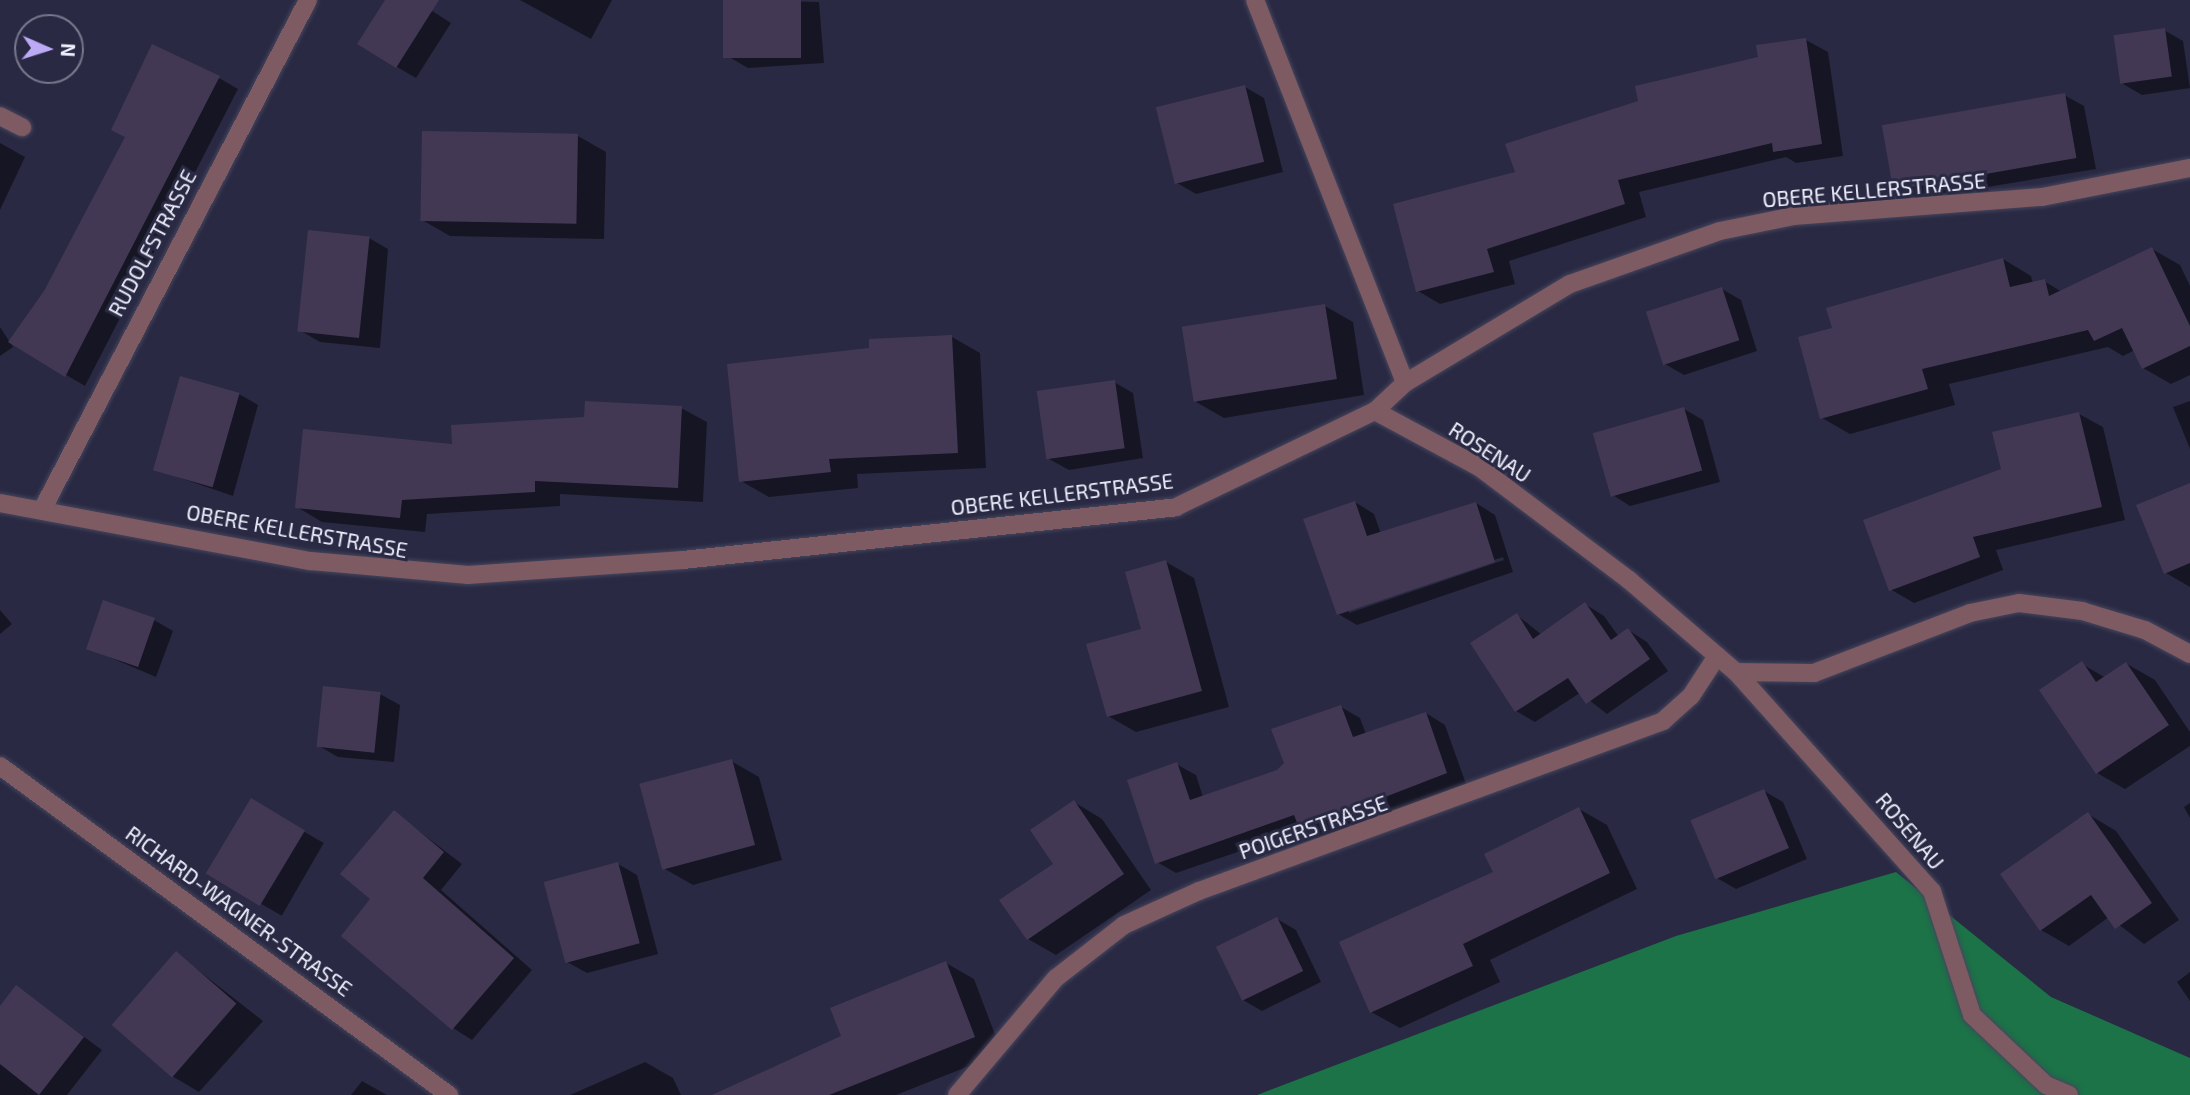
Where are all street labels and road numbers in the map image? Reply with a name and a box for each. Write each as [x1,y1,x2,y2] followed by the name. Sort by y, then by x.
[103,165,201,321] street label: RUDOLFSTRASSE
[1761,168,1987,212] street label: OBERE KELLERSTRASSE
[1444,416,1536,488] street label: ROSENAU
[949,468,1175,520] street label: OBERE KELLERSTRASSE
[185,499,409,563] street label: OBERE KELLERSTRASSE
[1871,788,1949,874] street label: ROSENAU
[1236,790,1390,864] street label: POIGERSTRASSE
[121,820,357,1002] street label: RICHARD-WAGNER-STRASSE

